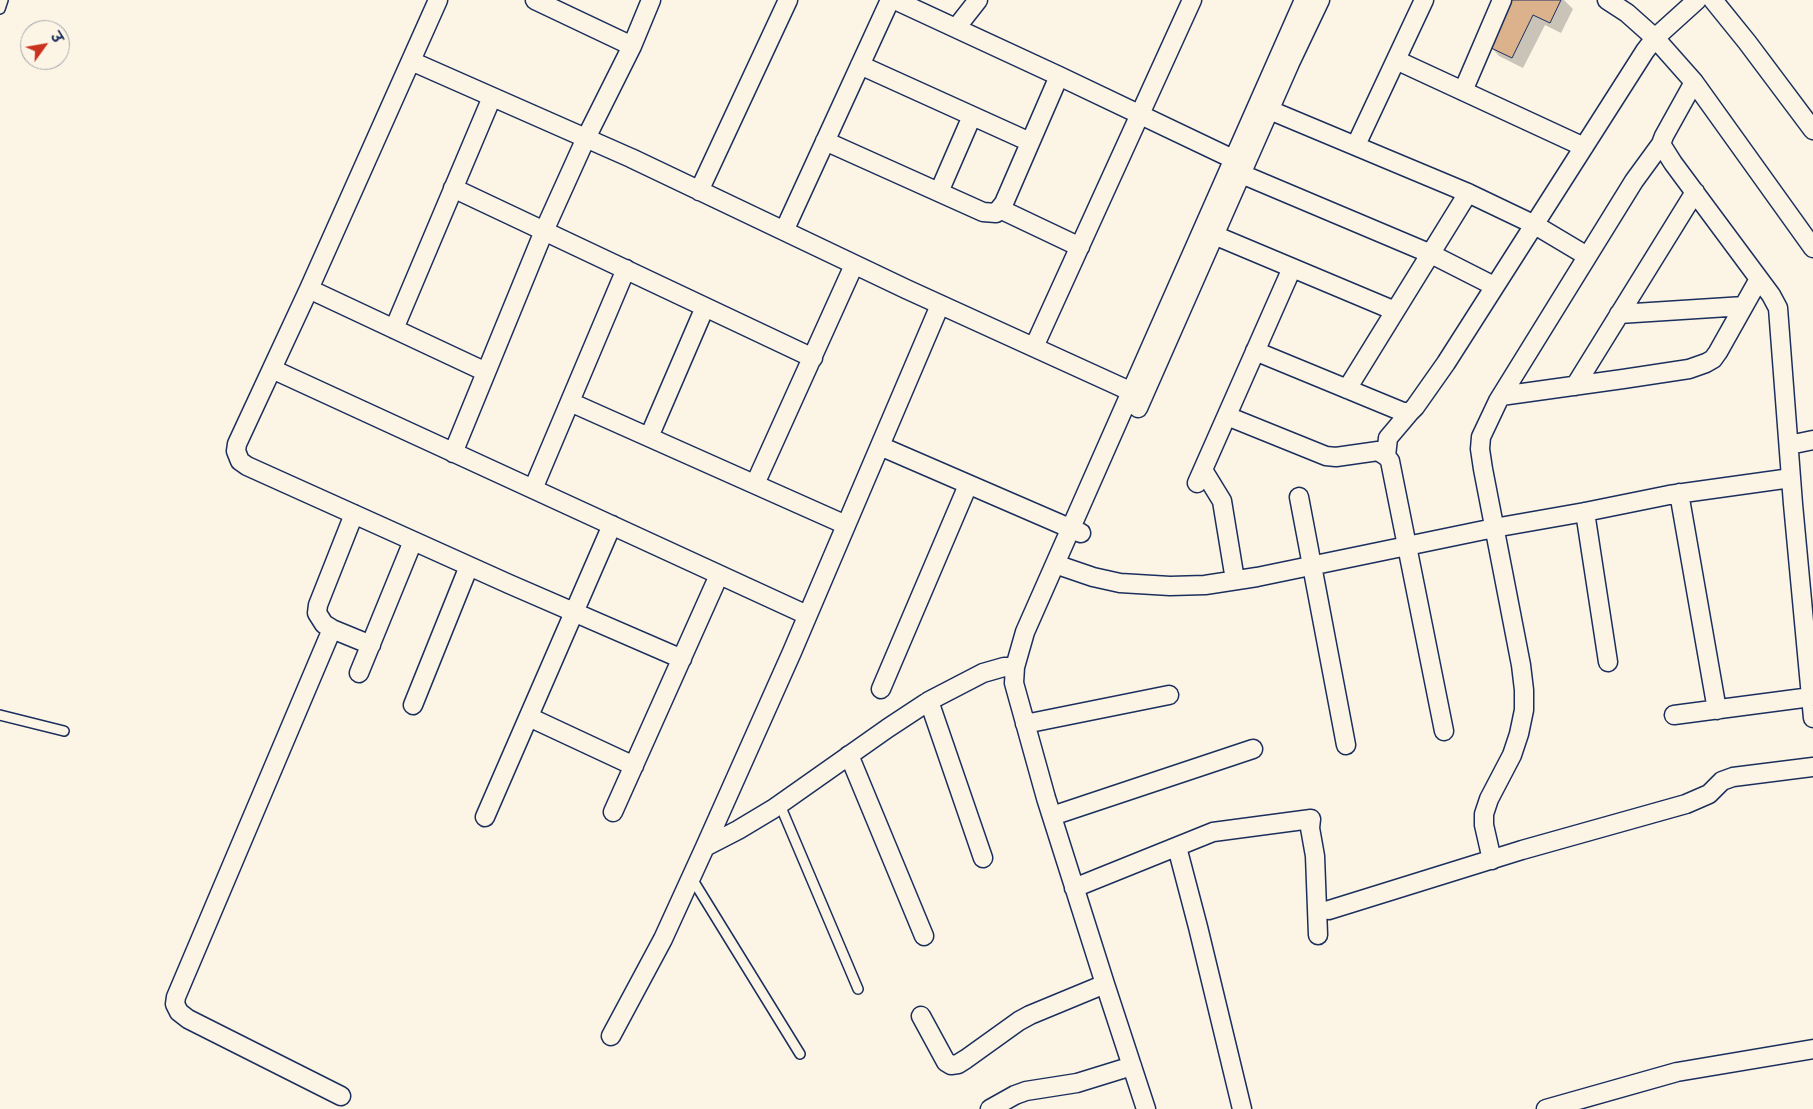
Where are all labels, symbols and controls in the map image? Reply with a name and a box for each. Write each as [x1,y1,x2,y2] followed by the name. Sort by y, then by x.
[20,20,70,70] north arrow
[47,29,67,46] text: उ

